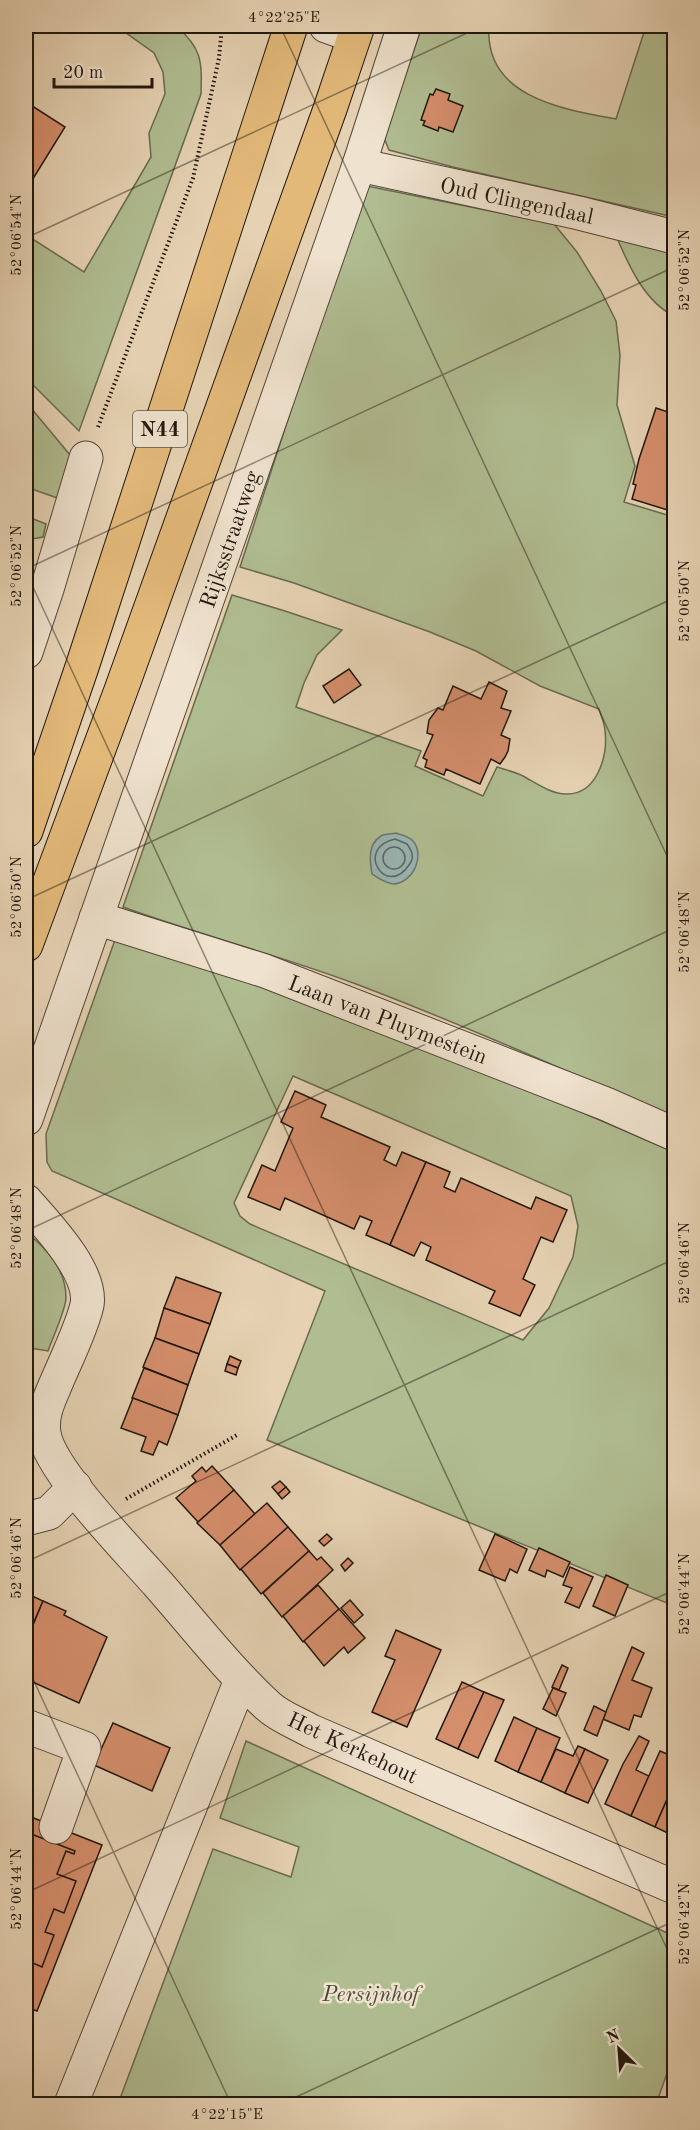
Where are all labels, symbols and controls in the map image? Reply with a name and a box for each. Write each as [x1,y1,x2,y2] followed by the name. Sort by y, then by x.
[248,11,320,26] text: 4°22'25"E
[54,51,152,89] scale bar
[63,64,103,82] text: 20 m
[438,175,595,229] street label: Oud Clingendaal
[10,194,25,276] text: 52°06'54"N
[678,229,693,311] text: 52°06'52"N
[133,411,187,447] road number: N44
[197,468,265,611] street label: Rijksstraatweg
[10,525,25,607] text: 52°06'52"N
[678,560,693,642] text: 52°06'50"N
[10,856,25,938] text: 52°06'50"N
[678,891,693,973] text: 52°06'48"N
[285,973,490,1069] street label: Laan van Pluymestein
[10,1187,25,1269] text: 52°06'48"N
[678,1222,693,1304] text: 52°06'46"N
[10,1517,25,1599] text: 52°06'46"N
[678,1553,693,1635] text: 52°06'44"N
[284,1709,421,1789] street label: Het Kerkehout
[10,1848,25,1930] text: 52°06'44"N
[678,1883,693,1965] text: 52°06'42"N
[321,1984,424,2006] park label: Persijnhof
[589,2019,649,2079] north arrow
[605,2027,623,2047] text: N
[191,2108,263,2123] text: 4°22'15"E

